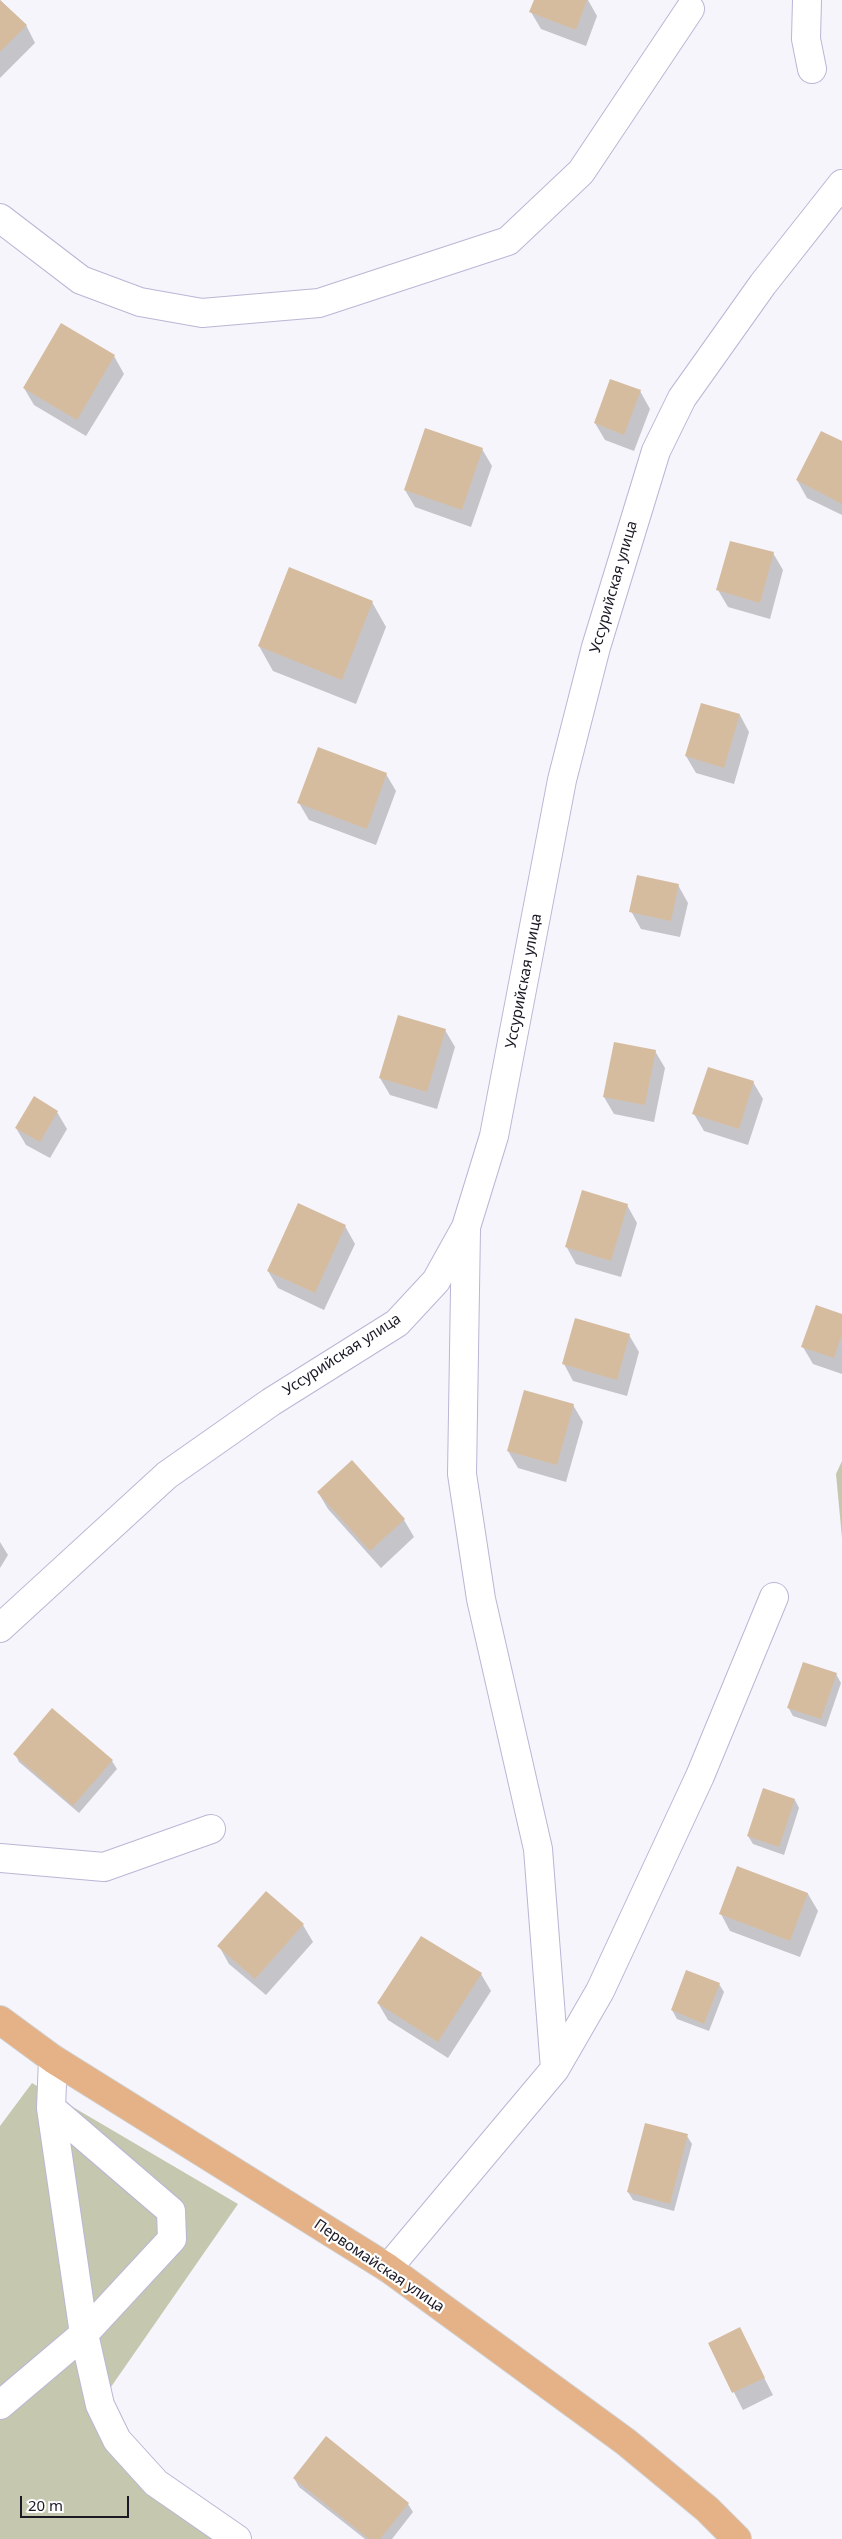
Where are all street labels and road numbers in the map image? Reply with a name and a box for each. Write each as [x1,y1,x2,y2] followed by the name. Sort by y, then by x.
[586,519,642,655] street label: Уссурийская улица
[502,912,546,1050] street label: Уссурийская улица
[280,1310,404,1400] street label: Уссурийская улица
[310,2216,448,2316] street label: Первомайская улица

